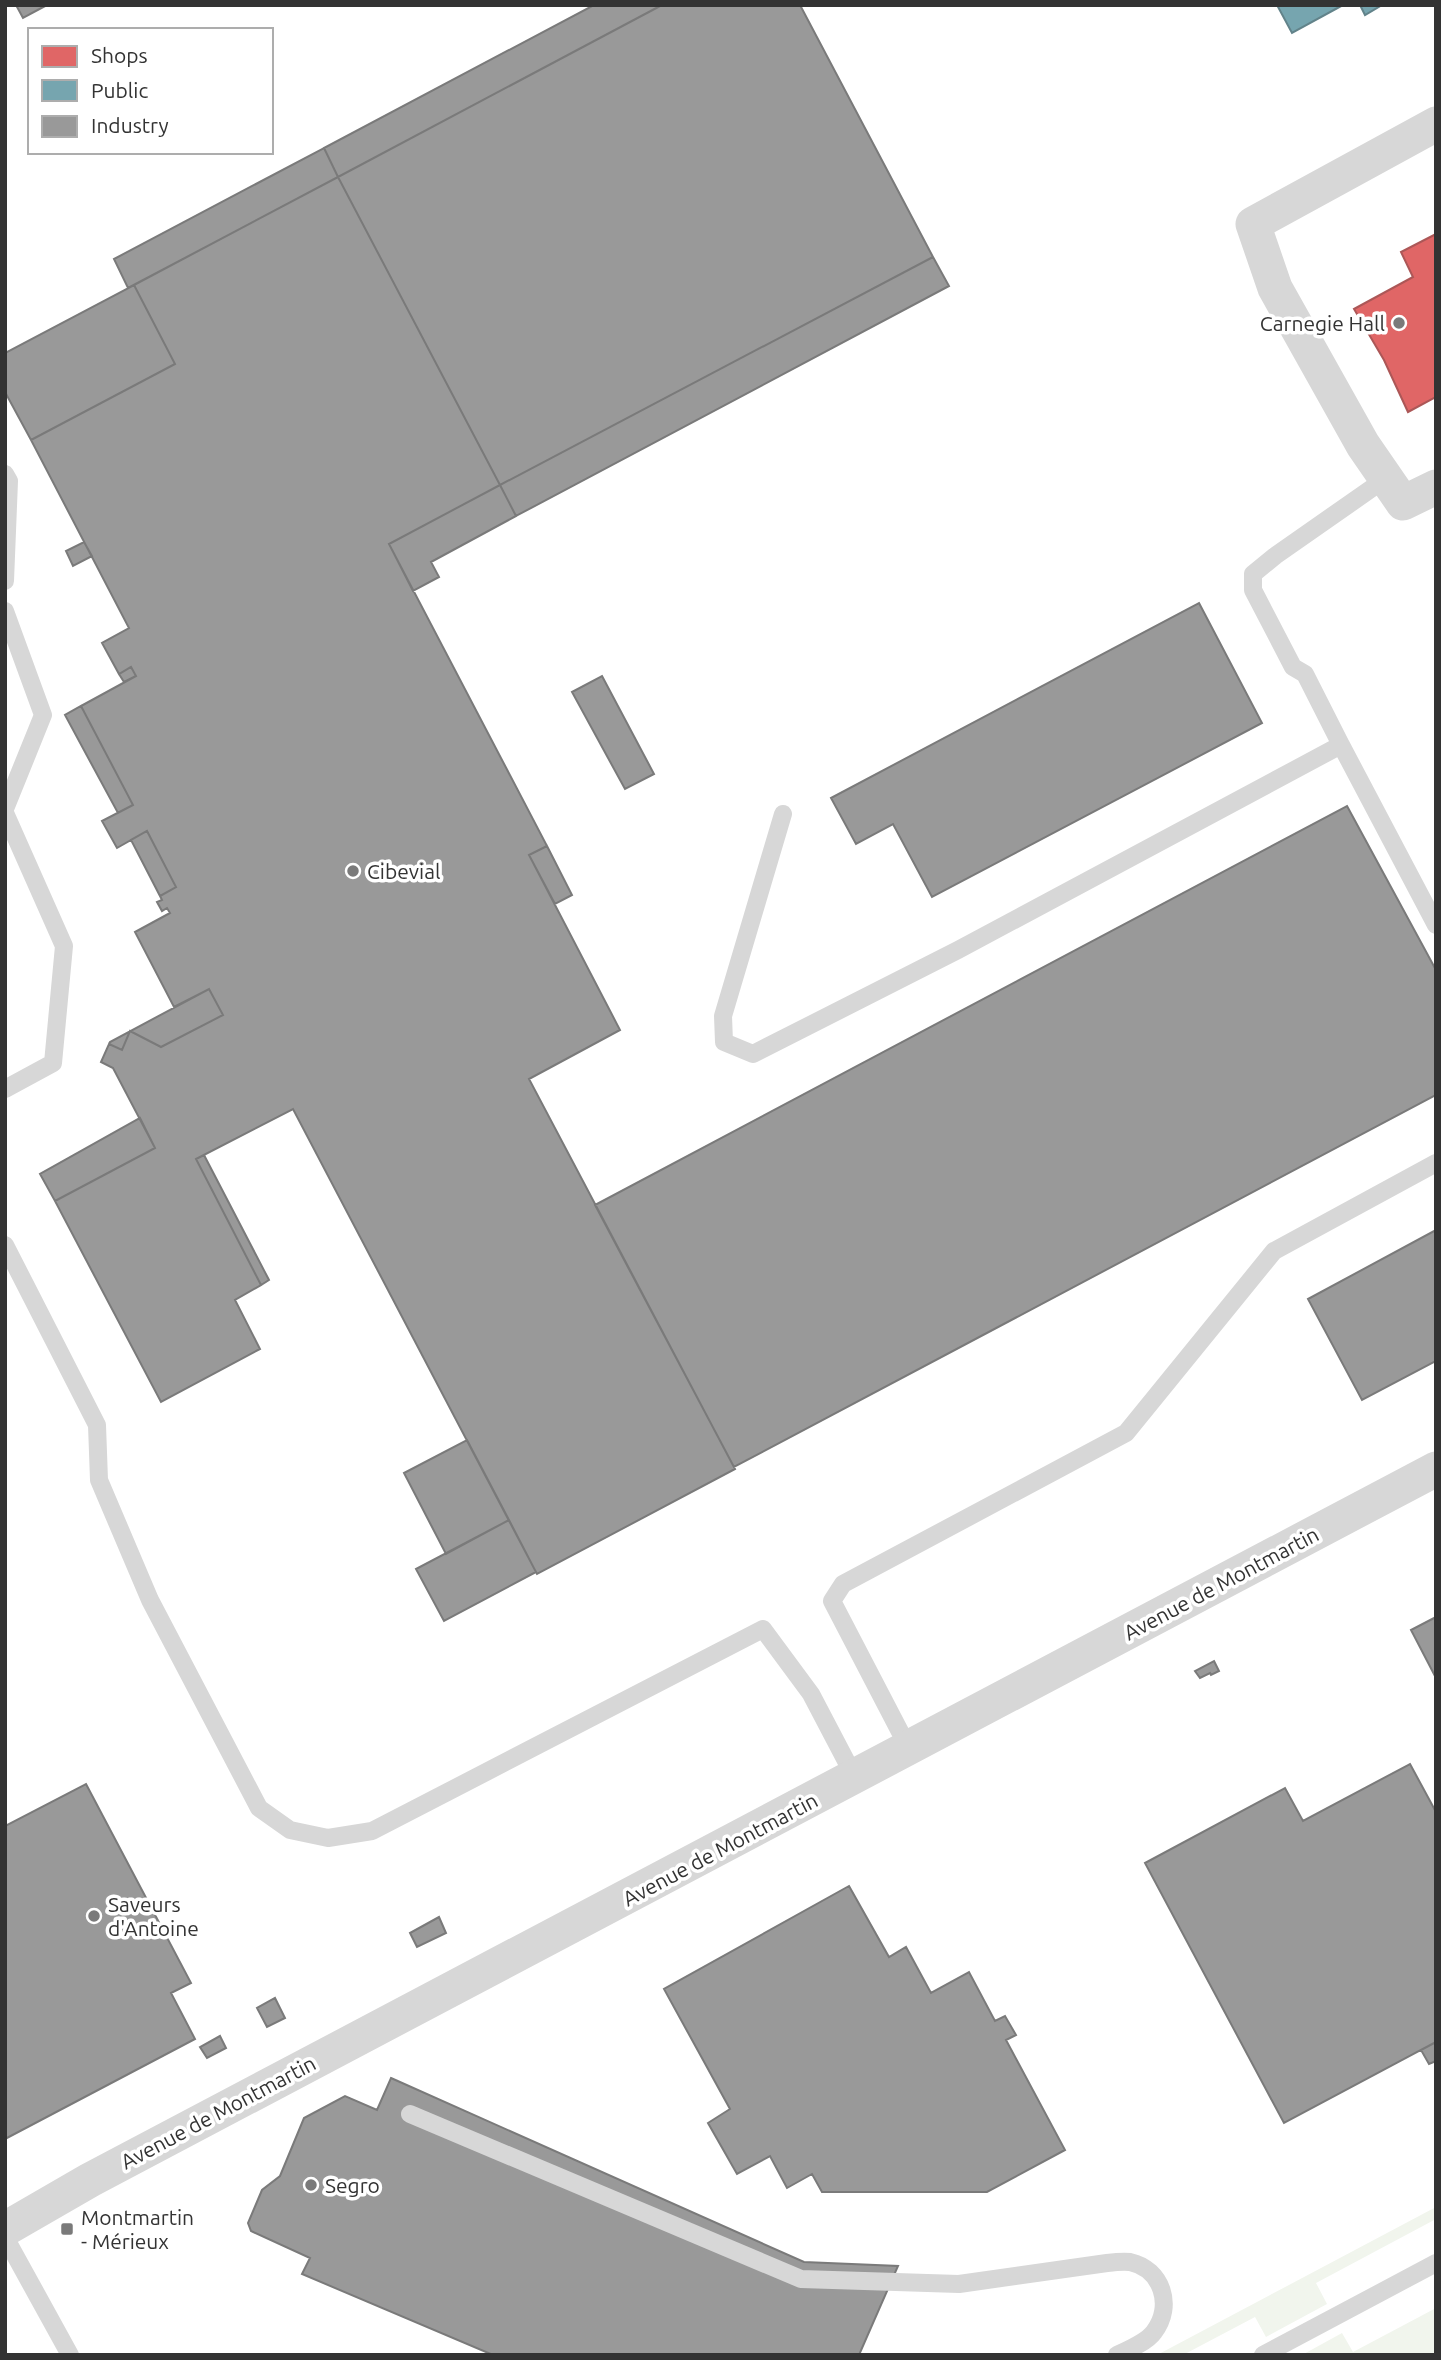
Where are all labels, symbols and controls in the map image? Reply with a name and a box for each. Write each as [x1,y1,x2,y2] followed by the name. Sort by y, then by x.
[28,28,273,154] legend
[91,43,148,67] text: Shops
[91,78,148,102] text: Public
[91,113,169,137] text: Industry
[1260,311,1385,335] place label: Carnegie Hall
[1391,315,1407,331] marker: Carnegie Hall
[367,859,441,883] place label: Cibevial
[345,863,361,879] marker: Cibevial
[1119,1521,1323,1645] street label: Avenue de Montmartin
[618,1787,822,1911] street label: Avenue de Montmartin
[108,1892,199,1940] place label: Saveurs d'Antoine
[86,1908,102,1924] marker: Saveurs d'Antoine
[116,2050,320,2174] street label: Avenue de Montmartin
[325,2173,380,2197] place label: Segro
[303,2177,319,2193] marker: Segro
[81,2205,194,2253] place label: Montmartin - Mérieux
[59,2221,75,2237] marker: Montmartin - Mérieux

